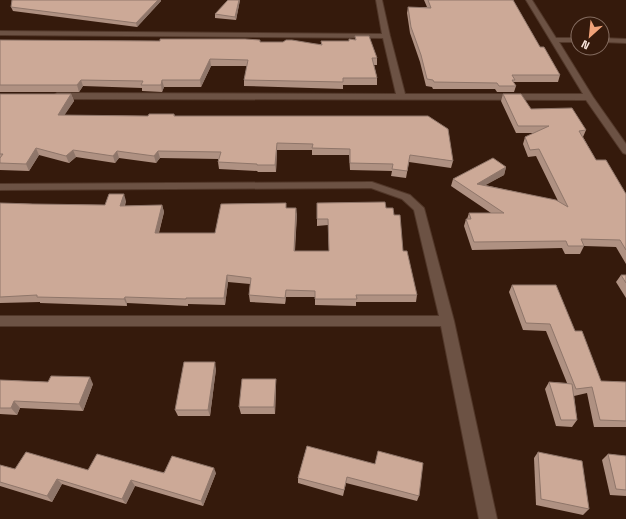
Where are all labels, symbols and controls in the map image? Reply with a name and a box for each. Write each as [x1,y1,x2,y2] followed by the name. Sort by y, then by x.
[570,16,610,56] north arrow
[579,37,592,53] text: N

